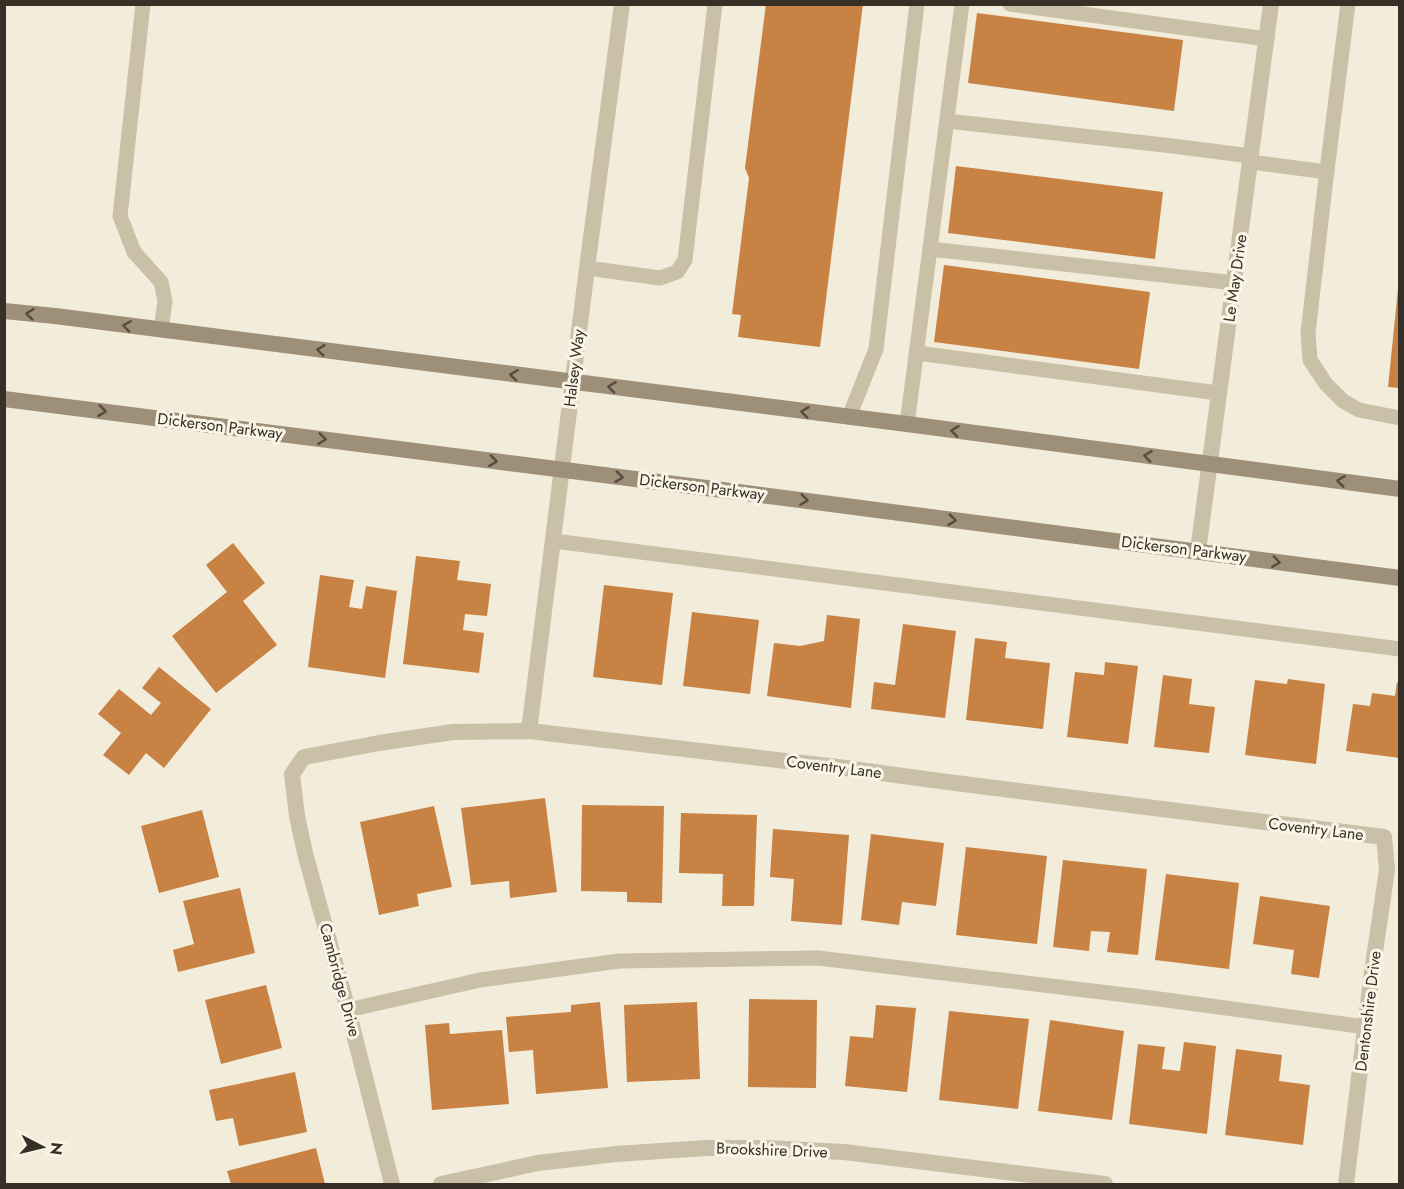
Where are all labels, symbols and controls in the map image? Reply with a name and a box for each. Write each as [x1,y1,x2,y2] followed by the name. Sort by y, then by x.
[1217,233,1253,323] street label: Le May Drive
[25,308,35,321] one-way arrow
[123,320,132,332] one-way arrow
[558,327,590,408] street label: Halsey Way
[316,345,325,357] one-way arrow
[510,369,519,381] one-way arrow
[607,381,616,394] one-way arrow
[98,405,107,417] one-way arrow
[800,406,810,418] one-way arrow
[156,407,285,445] street label: Dickerson Parkway
[950,425,959,437] one-way arrow
[317,432,327,445] one-way arrow
[1144,450,1153,462] one-way arrow
[488,454,498,467] one-way arrow
[638,468,767,506] street label: Dickerson Parkway
[615,470,624,482] one-way arrow
[1337,475,1346,488] one-way arrow
[800,494,809,506] one-way arrow
[947,513,957,525] one-way arrow
[1120,530,1249,568] street label: Dickerson Parkway
[1272,555,1281,567] one-way arrow
[785,750,883,784] street label: Coventry Lane
[1267,812,1365,846] street label: Coventry Lane
[314,921,366,1039] street label: Cambridge Drive
[1349,949,1387,1073] street label: Dentonshire Drive
[12,1117,72,1177] north arrow
[716,1137,828,1163] street label: Brookshire Drive
[44,1141,69,1156] text: N

